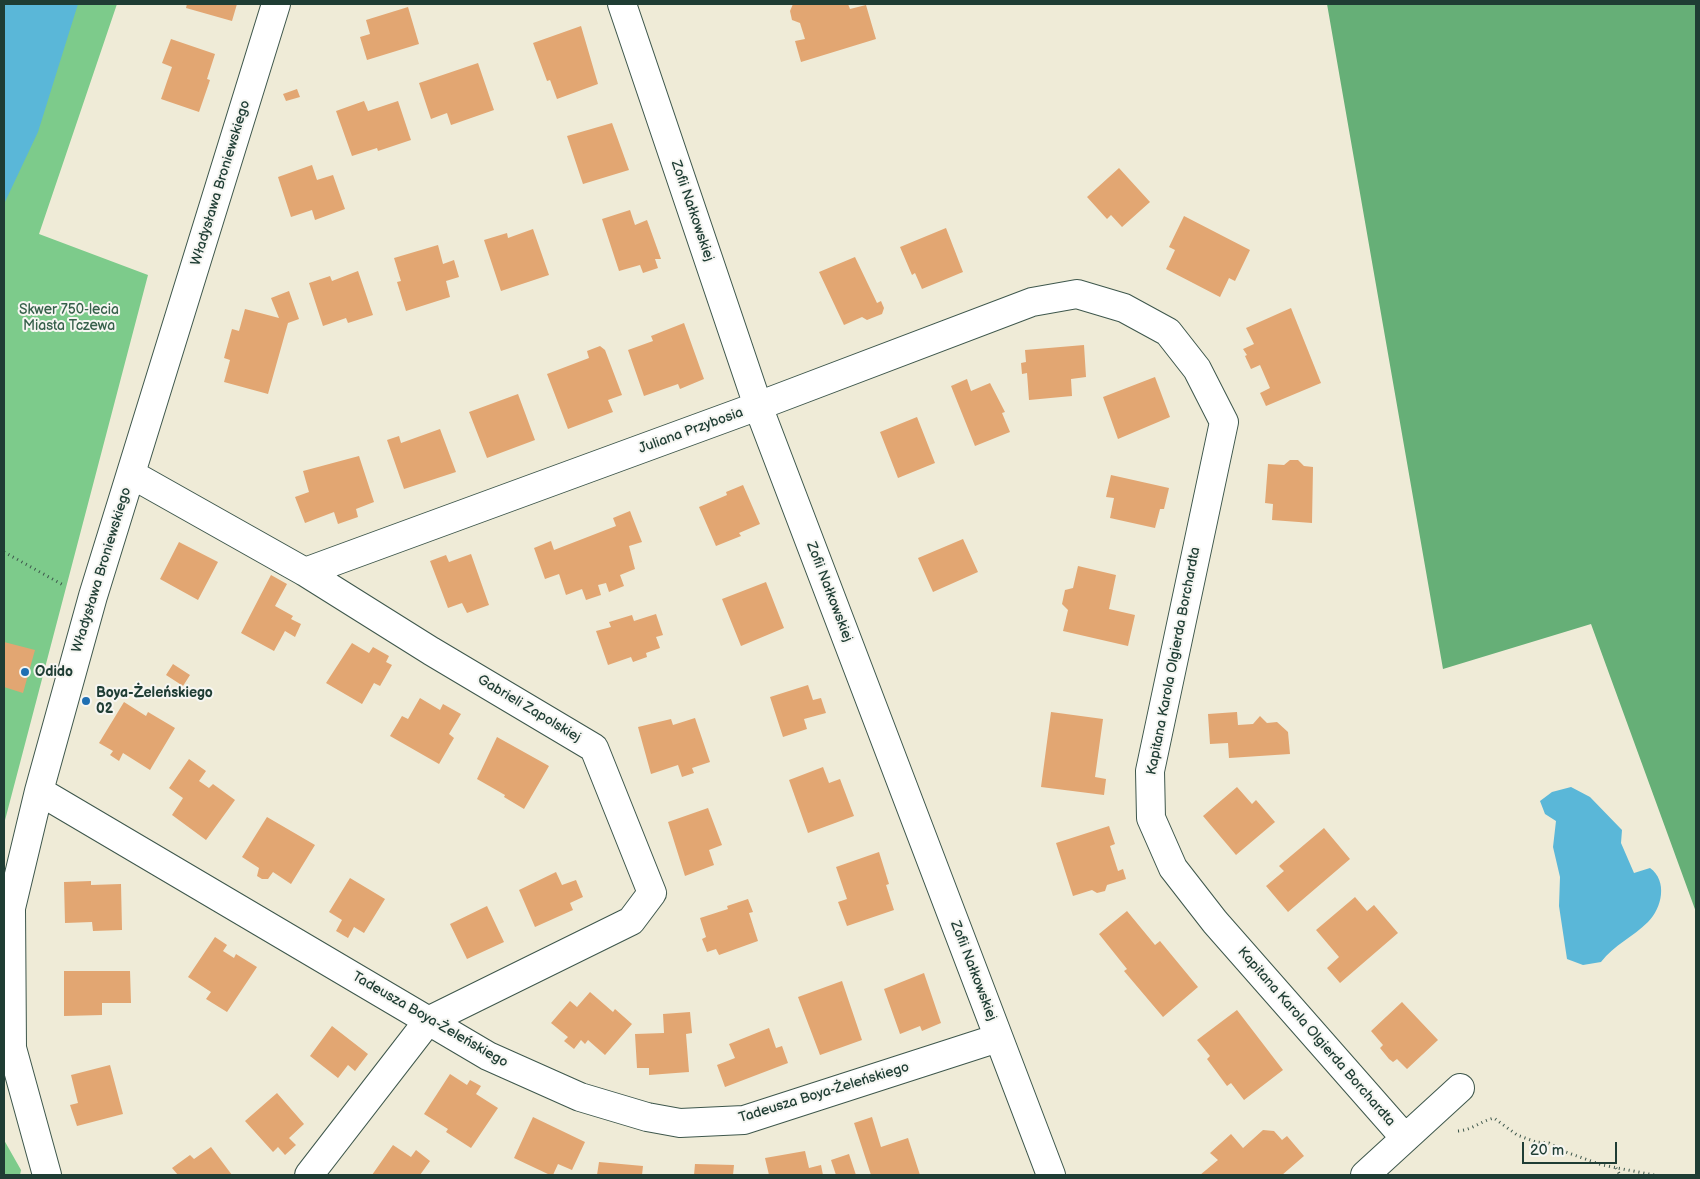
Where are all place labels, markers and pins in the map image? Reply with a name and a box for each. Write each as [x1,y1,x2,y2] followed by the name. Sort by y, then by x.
[35,664,73,680] place label: Odido
[19,666,31,678] marker: Odido
[96,685,213,718] place label: Boya-Żeleńskiego 02
[80,695,92,707] marker: Boya-Żeleńskiego 02

